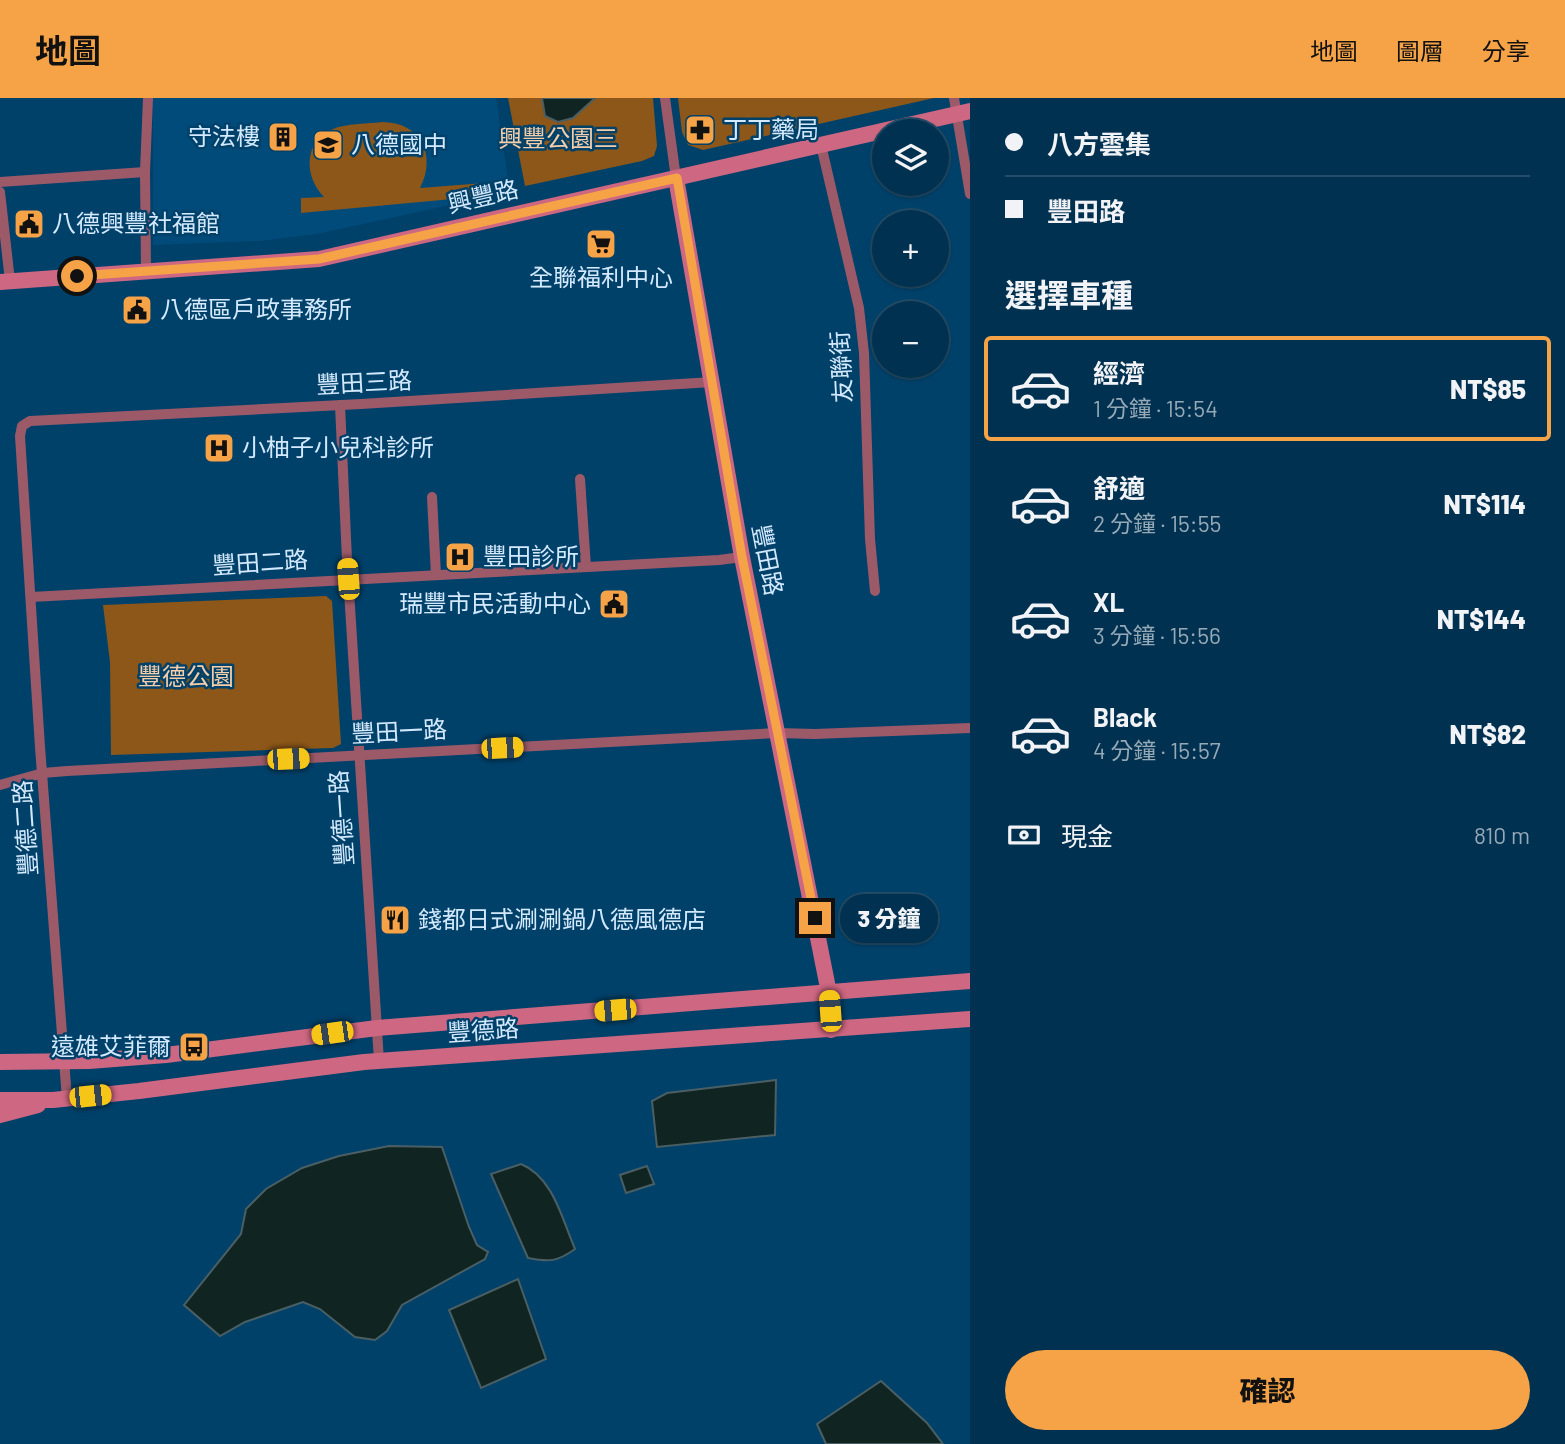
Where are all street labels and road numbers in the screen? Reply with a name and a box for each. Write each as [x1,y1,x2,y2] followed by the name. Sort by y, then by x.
[444,173,521,218] street label: 興豐路
[824,330,857,404] street label: 友聯街
[315,365,413,398] street label: 豐田三路
[747,522,790,598] street label: 豐田路
[211,544,309,579] street label: 豐田二路
[350,714,448,747] street label: 豐田一路
[323,769,358,867] street label: 豐德一路
[7,779,42,877] street label: 豐德二路
[446,1013,520,1046] street label: 豐德路

